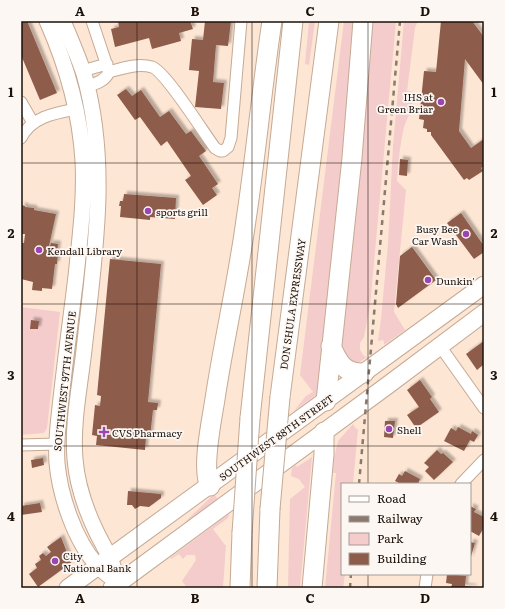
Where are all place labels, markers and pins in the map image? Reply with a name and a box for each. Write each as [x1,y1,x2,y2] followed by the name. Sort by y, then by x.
[377,89,433,116] place label: IHS at Green Briar
[436,97,446,107] marker: IHS at Green Briar
[156,204,209,219] place label: sports grill
[143,206,153,216] marker: sports grill
[412,221,458,248] place label: Busy Bee Car Wash
[461,229,471,239] marker: Busy Bee Car Wash
[47,243,122,258] place label: Kendall Library
[34,245,44,255] marker: Kendall Library
[436,273,475,288] place label: Dunkin'
[423,275,433,285] marker: Dunkin'
[397,422,422,437] place label: Shell
[384,424,394,434] marker: Shell
[112,425,183,440] place label: CVS Pharmacy
[99,427,109,437] marker: CVS Pharmacy
[63,548,132,575] place label: City National Bank
[50,556,60,566] marker: City National Bank

